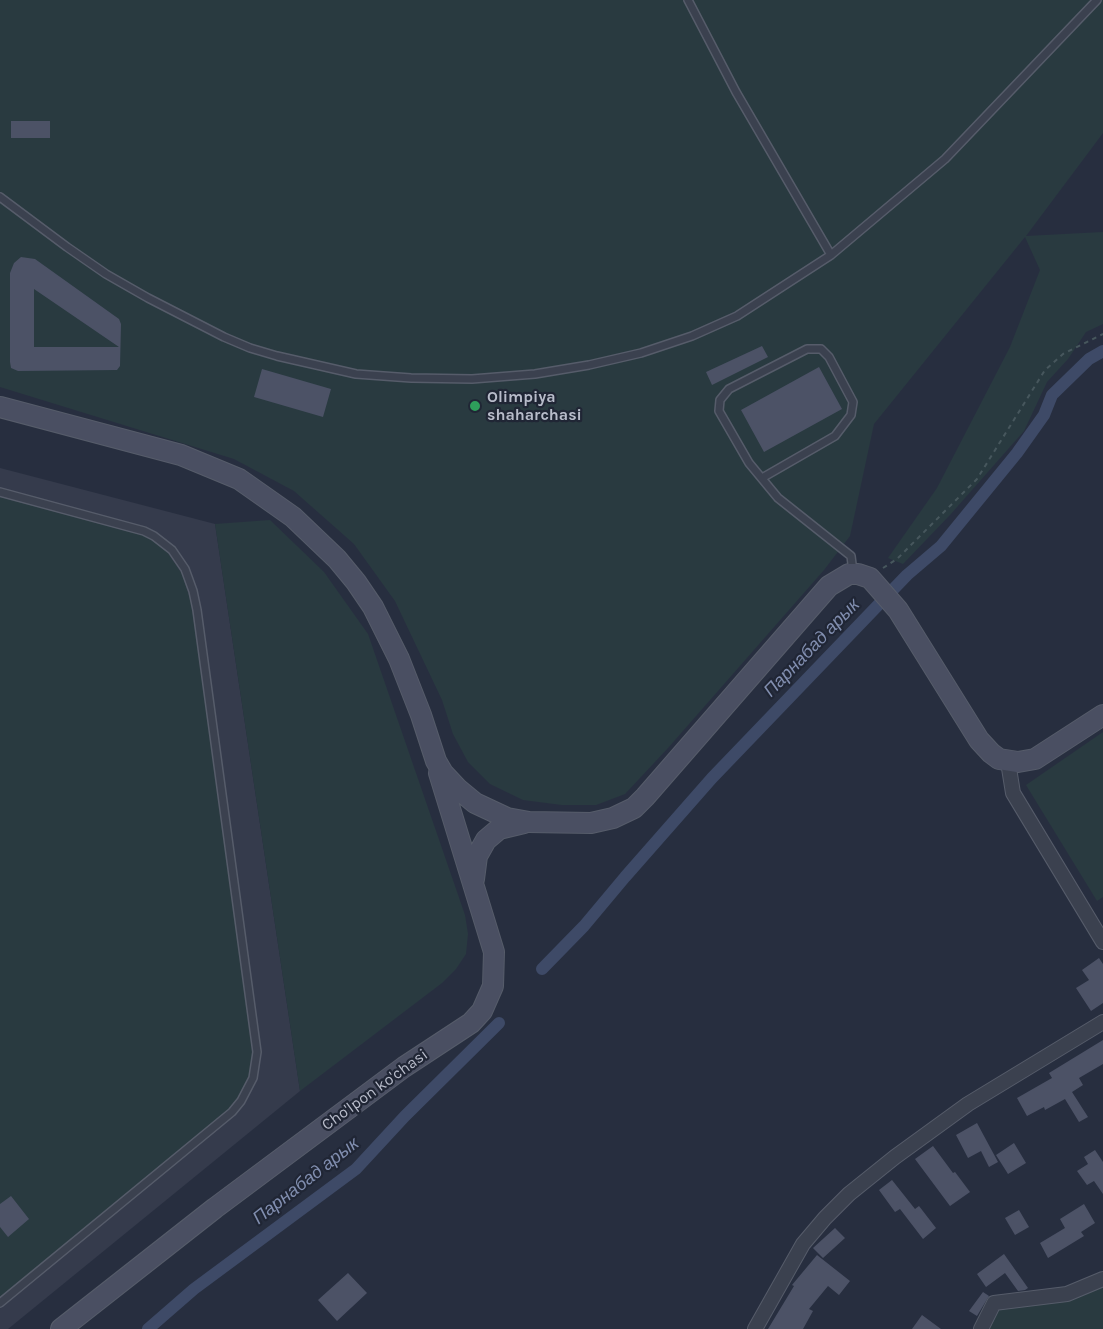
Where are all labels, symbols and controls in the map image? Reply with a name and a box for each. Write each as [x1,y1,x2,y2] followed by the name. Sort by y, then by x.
[487,387,582,425] place label: Olimpiya shaharchasi
[468,399,482,413] marker: Olimpiya shaharchasi
[760,594,864,702] water label: Парнабад арык
[318,1045,432,1135] street label: Cho'lpon ko'chasi
[249,1133,363,1229] water label: Парнабад арык

